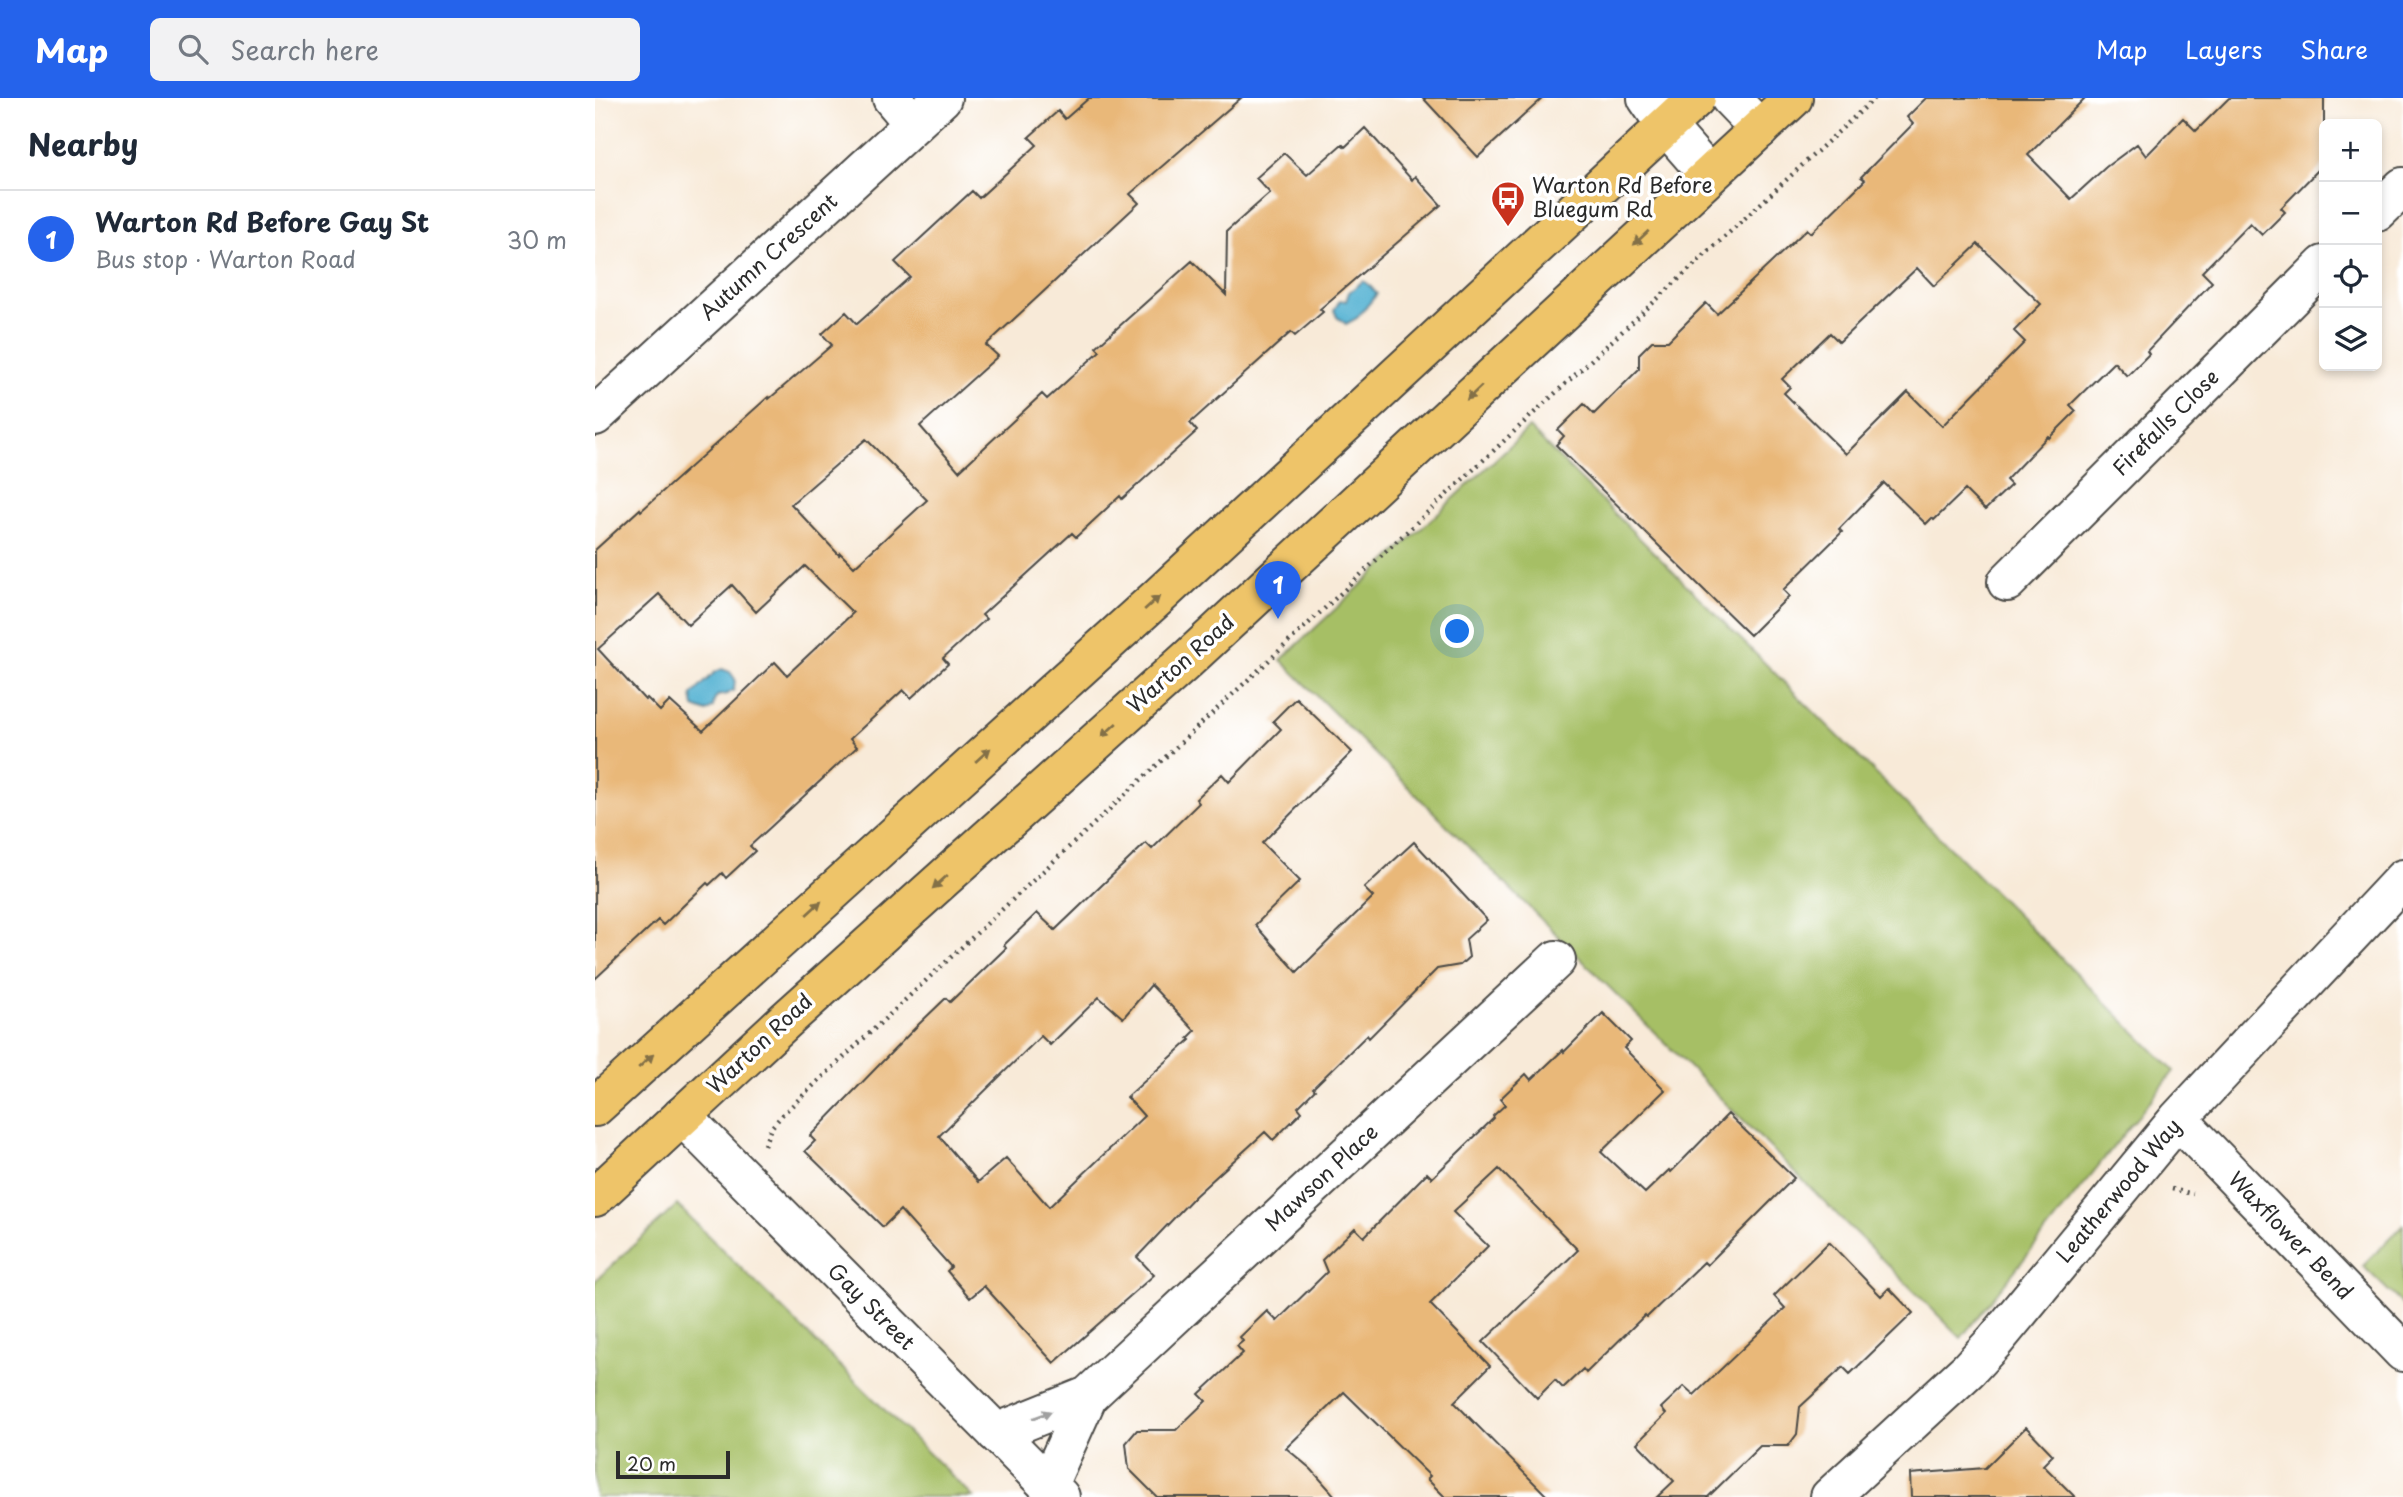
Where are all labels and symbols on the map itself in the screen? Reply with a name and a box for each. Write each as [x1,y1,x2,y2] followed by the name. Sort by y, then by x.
[1532,168,1713,224] place label: Warton Rd Before Bluegum Rd
[1489,179,1527,228] bus stop icon: Warton Rd Before Bluegum Rd
[691,185,844,326] street label: Autumn Crescent
[1632,230,1650,246] one-way arrow
[2104,361,2225,482] street label: Firefalls Close
[1466,384,1483,400] one-way arrow
[1255,561,1301,619] pin: 1
[1143,595,1160,611] one-way arrow
[1119,606,1240,720] street label: Warton Road
[1440,614,1474,648] your location
[1100,722,1118,738] one-way arrow
[974,748,991,764] one-way arrow
[931,874,949,890] one-way arrow
[805,900,823,916] one-way arrow
[698,985,819,1100] street label: Warton Road
[637,1053,654,1069] one-way arrow
[2047,1110,2188,1269] street label: Leatherwood Way
[1257,1115,1384,1238] street label: Mawson Place
[2222,1163,2361,1306] street label: Waxflower Bend
[821,1255,923,1357] street label: Gay Street
[1032,1409,1053,1420] one-way arrow
[616,1448,730,1480] scale bar

